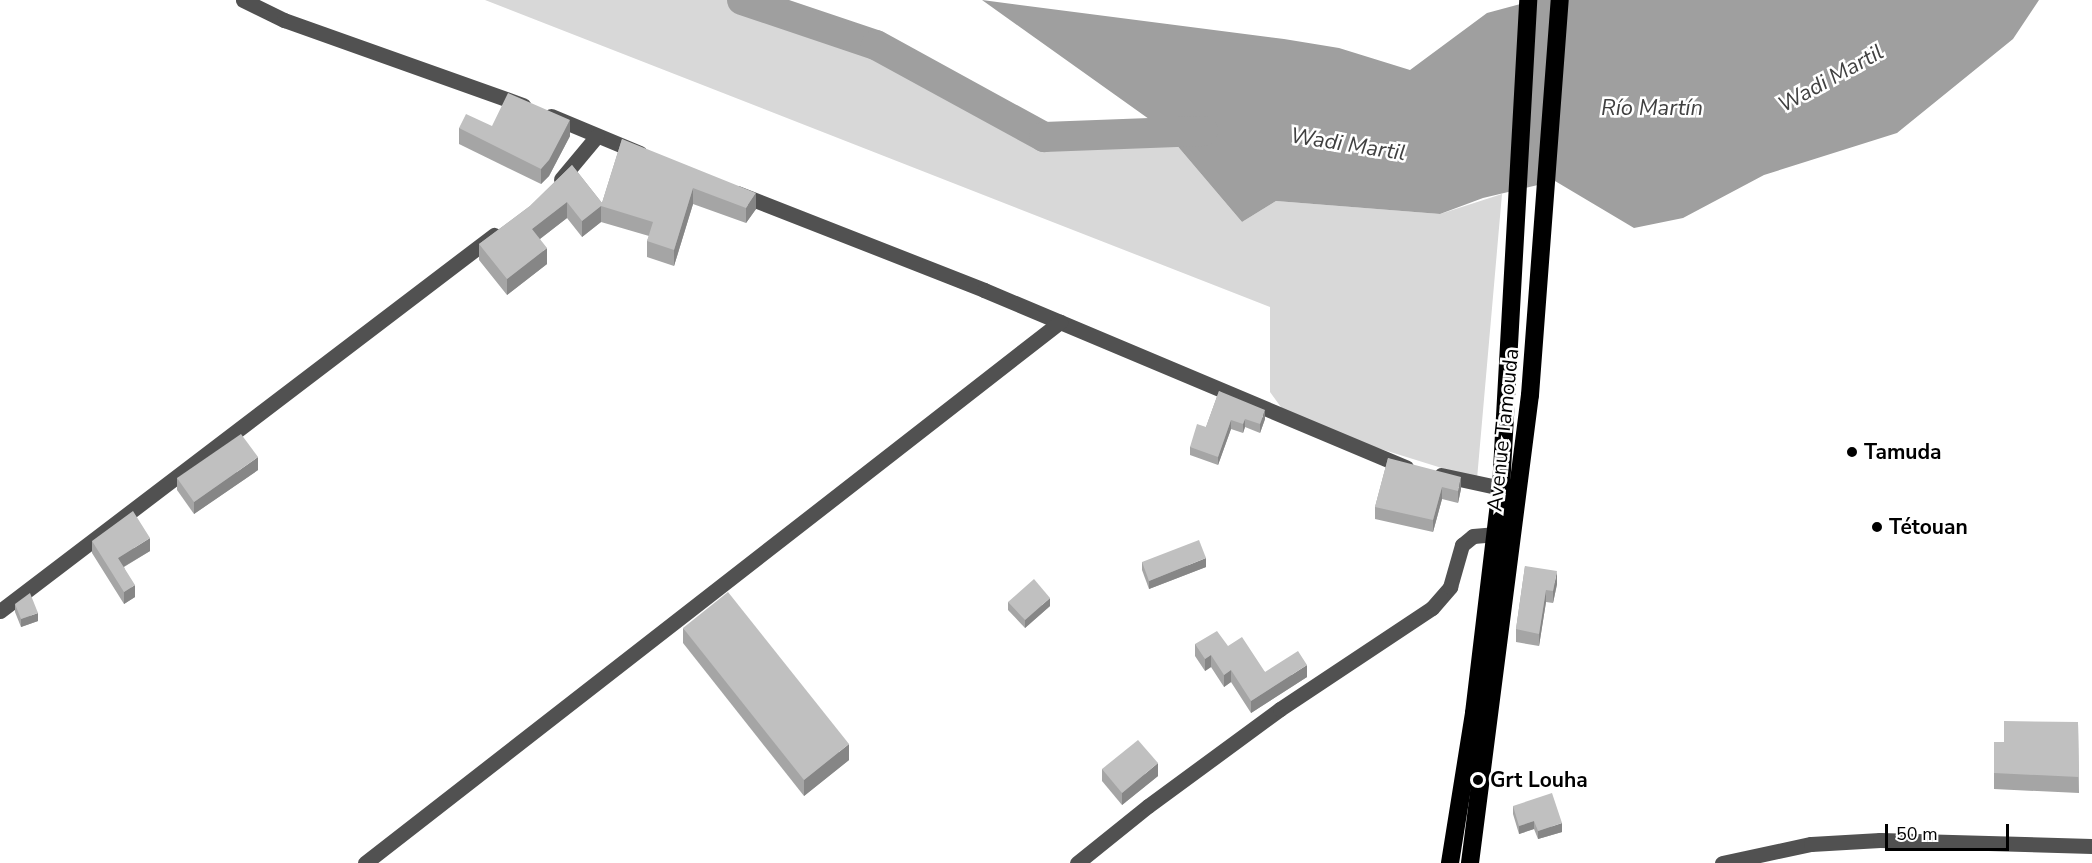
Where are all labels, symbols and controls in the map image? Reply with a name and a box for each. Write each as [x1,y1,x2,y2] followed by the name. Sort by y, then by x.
[1774,39,1888,119] water label: Wadi Martil
[1601,96,1703,122] water label: Río Martín
[1288,123,1408,167] water label: Wadi Martil
[1482,347,1524,513] street label: Avenue Tamouda
[1864,439,1942,465] place label: Tamuda
[1845,445,1859,459] marker: Tamuda
[1889,514,1968,540] place label: Tétouan
[1870,520,1884,534] marker: Tétouan
[1490,767,1588,793] place label: Grt Louha
[1471,773,1485,787] marker: Grt Louha
[1888,812,2012,850] scale bar
[1896,822,1938,846] text: 50 m

